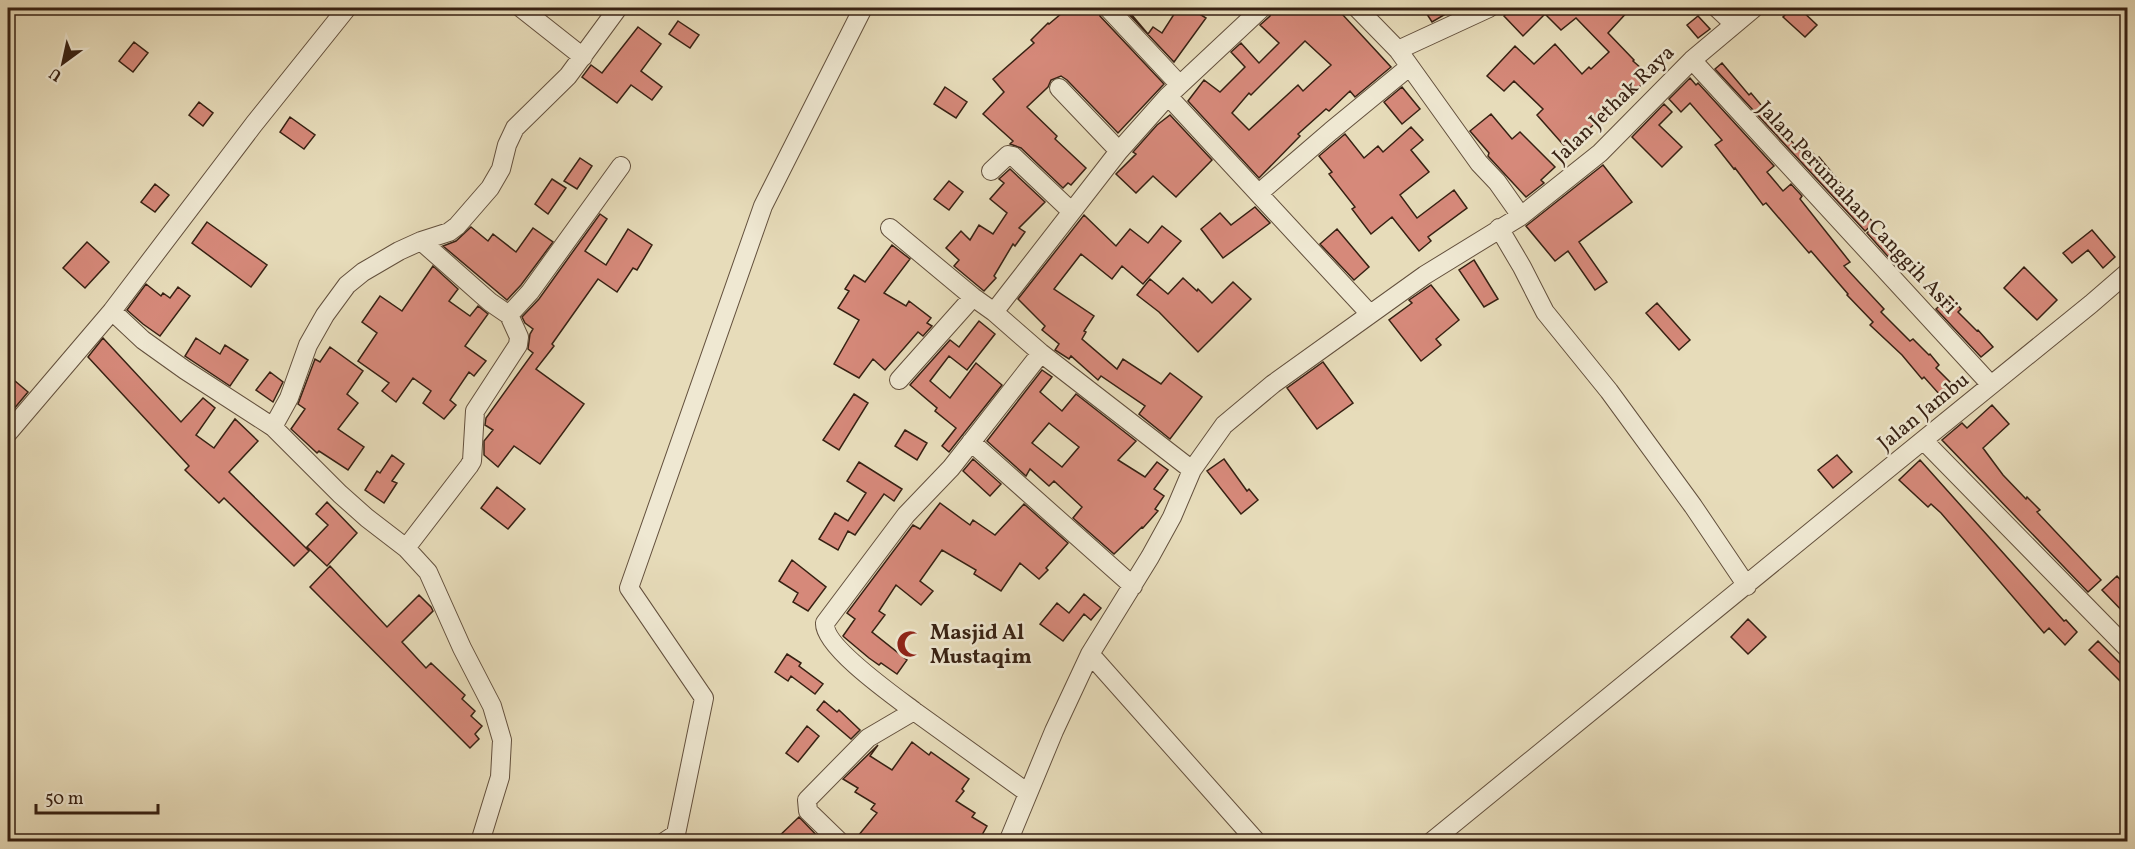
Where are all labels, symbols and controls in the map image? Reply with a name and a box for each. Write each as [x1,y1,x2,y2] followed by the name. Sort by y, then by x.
[33,33,93,93] north arrow
[1547,39,1682,171] street label: Jalan Jethak Raya
[45,62,67,86] text: U
[1750,95,1964,321] street label: Jalan Perumahan Canggih Asri
[1872,366,1976,458] street label: Jalan Jambu
[930,619,1032,672] place label: Masjid Al Mustaqim
[895,629,925,659] mosque icon: Masjid Al Mustaqim
[36,777,158,815] scale bar
[45,787,84,812] text: 50 m

